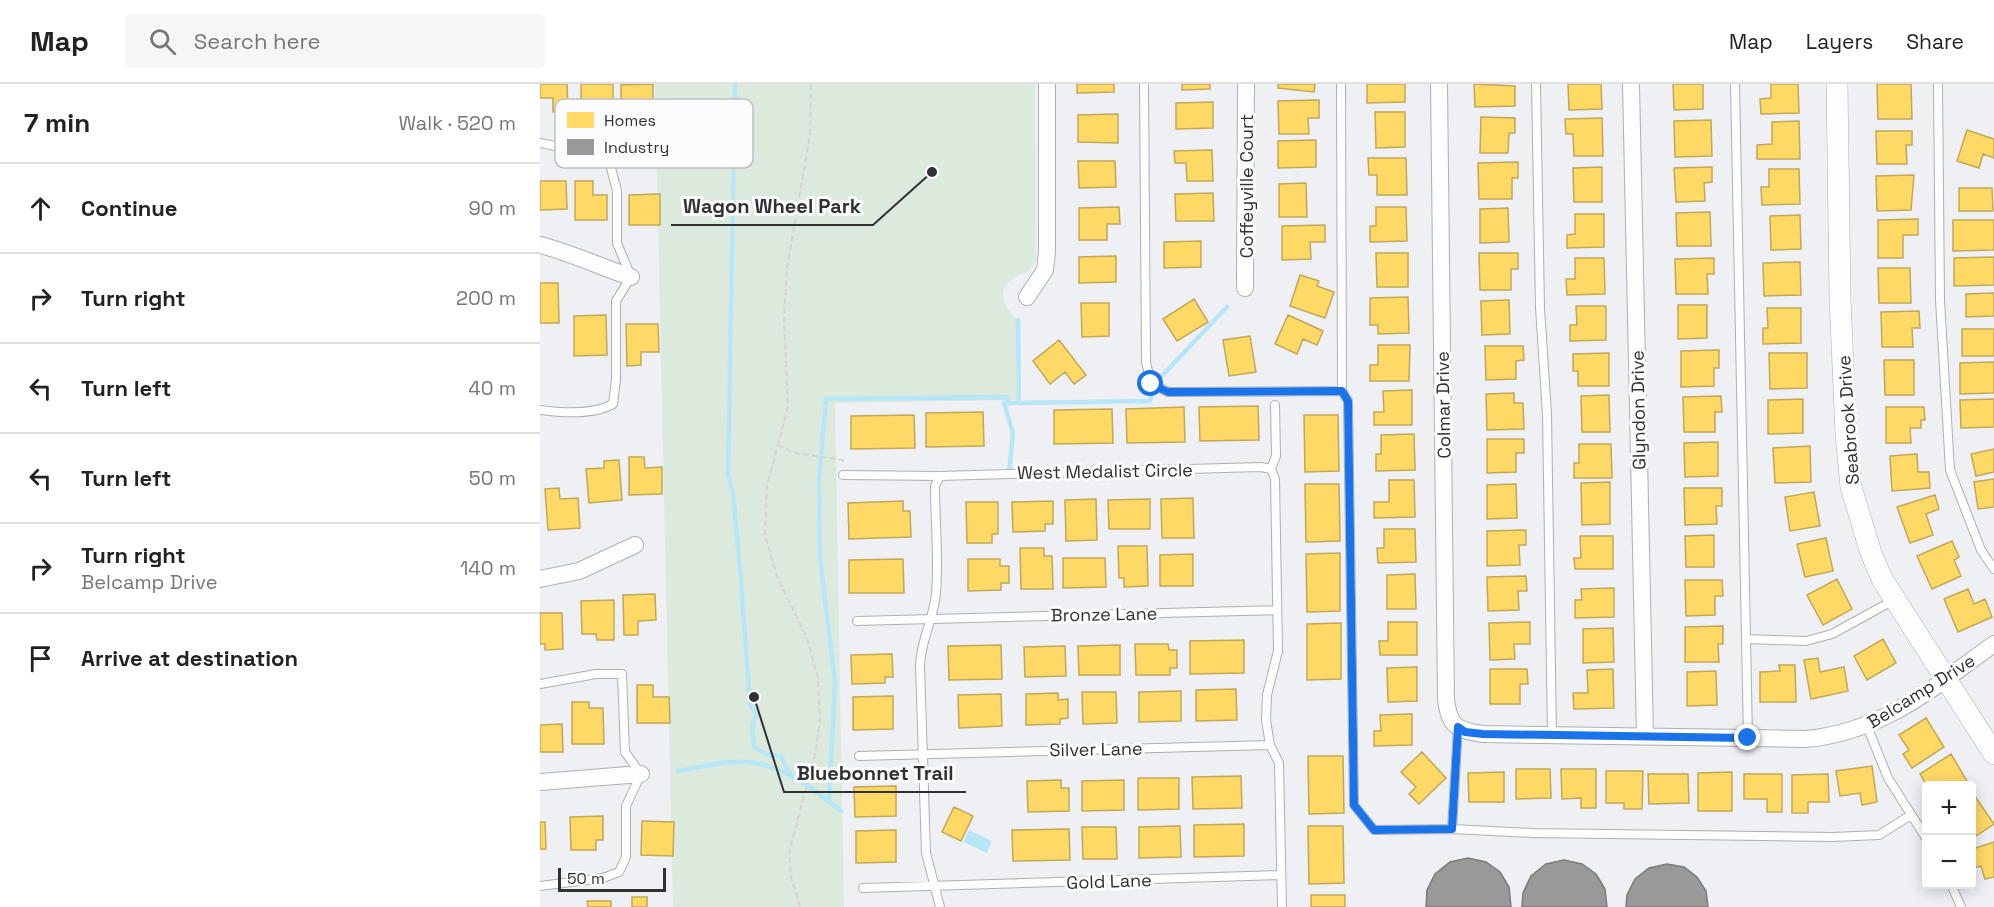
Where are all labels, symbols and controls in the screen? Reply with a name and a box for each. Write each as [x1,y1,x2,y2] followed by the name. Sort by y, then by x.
[125,14,545,68] search box
[30,23,89,59] text: Map
[146,25,179,58] icon: search
[194,27,321,55] text: Search here
[1729,28,1773,55] text: Map
[1806,28,1873,55] text: Layers
[1906,28,1964,55] text: Share
[555,99,753,168] legend
[24,106,90,140] text: 7 min
[398,110,516,136] text: Walk · 520 m
[604,110,656,131] text: Homes
[1235,114,1258,258] street label: Coffeyville Court
[604,137,669,158] text: Industry
[671,187,873,225] callout: Wagon Wheel Park
[24,192,57,225] icon: ahead
[683,193,861,219] text: Wagon Wheel Park
[81,194,177,222] text: Continue
[469,195,516,221] text: 90 m
[24,282,57,315] icon: right
[81,284,186,312] text: Turn right
[456,285,516,311] text: 200 m
[1625,350,1651,470] street label: Glyndon Drive
[1431,351,1455,459] street label: Colmar Drive
[1832,354,1864,486] street label: Seabrook Drive
[1137,370,1163,396] route start
[24,372,57,405] icon: left
[81,374,171,402] text: Turn left
[468,375,516,401] text: 40 m
[1017,458,1193,484] street label: West Medalist Circle
[24,462,57,495] icon: left
[81,464,171,492] text: Turn left
[469,465,516,491] text: 50 m
[81,541,186,569] text: Turn right
[24,552,57,585] icon: right
[460,555,516,581] text: 140 m
[81,569,218,595] text: Belcamp Drive
[1050,602,1158,626] street label: Bronze Lane
[24,642,57,675] icon: arrive
[81,644,298,672] text: Arrive at destination
[1863,649,1979,733] street label: Belcamp Drive
[1734,724,1760,750] route end
[1049,737,1143,761] street label: Silver Lane
[784,754,966,792] callout: Bluebonnet Trail
[796,760,954,786] text: Bluebonnet Trail
[1922,781,1976,889] map controls
[1922,781,1976,835] button: +
[1922,835,1976,889] button: −
[558,865,666,892] scale bar
[567,868,605,889] text: 50 m
[1066,868,1152,894] street label: Gold Lane

